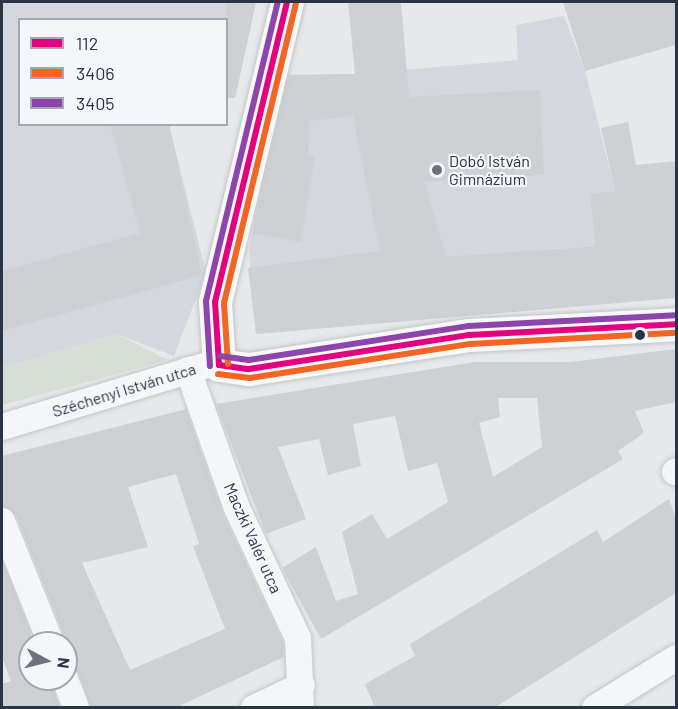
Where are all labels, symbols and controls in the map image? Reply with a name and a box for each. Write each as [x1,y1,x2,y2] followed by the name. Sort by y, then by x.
[18,18,228,126] legend
[76,32,98,54] text: 112
[76,62,115,84] text: 3406
[76,92,115,114] text: 3405
[449,151,530,189] place label: Dobó István Gimnázium
[430,163,444,177] marker: Dobó István Gimnázium
[634,329,646,341] unlabelled marker
[50,359,198,421] street label: Széchenyi István utca
[220,480,286,596] street label: Maczki Valér utca
[18,631,78,691] north arrow
[54,657,74,669] text: N

